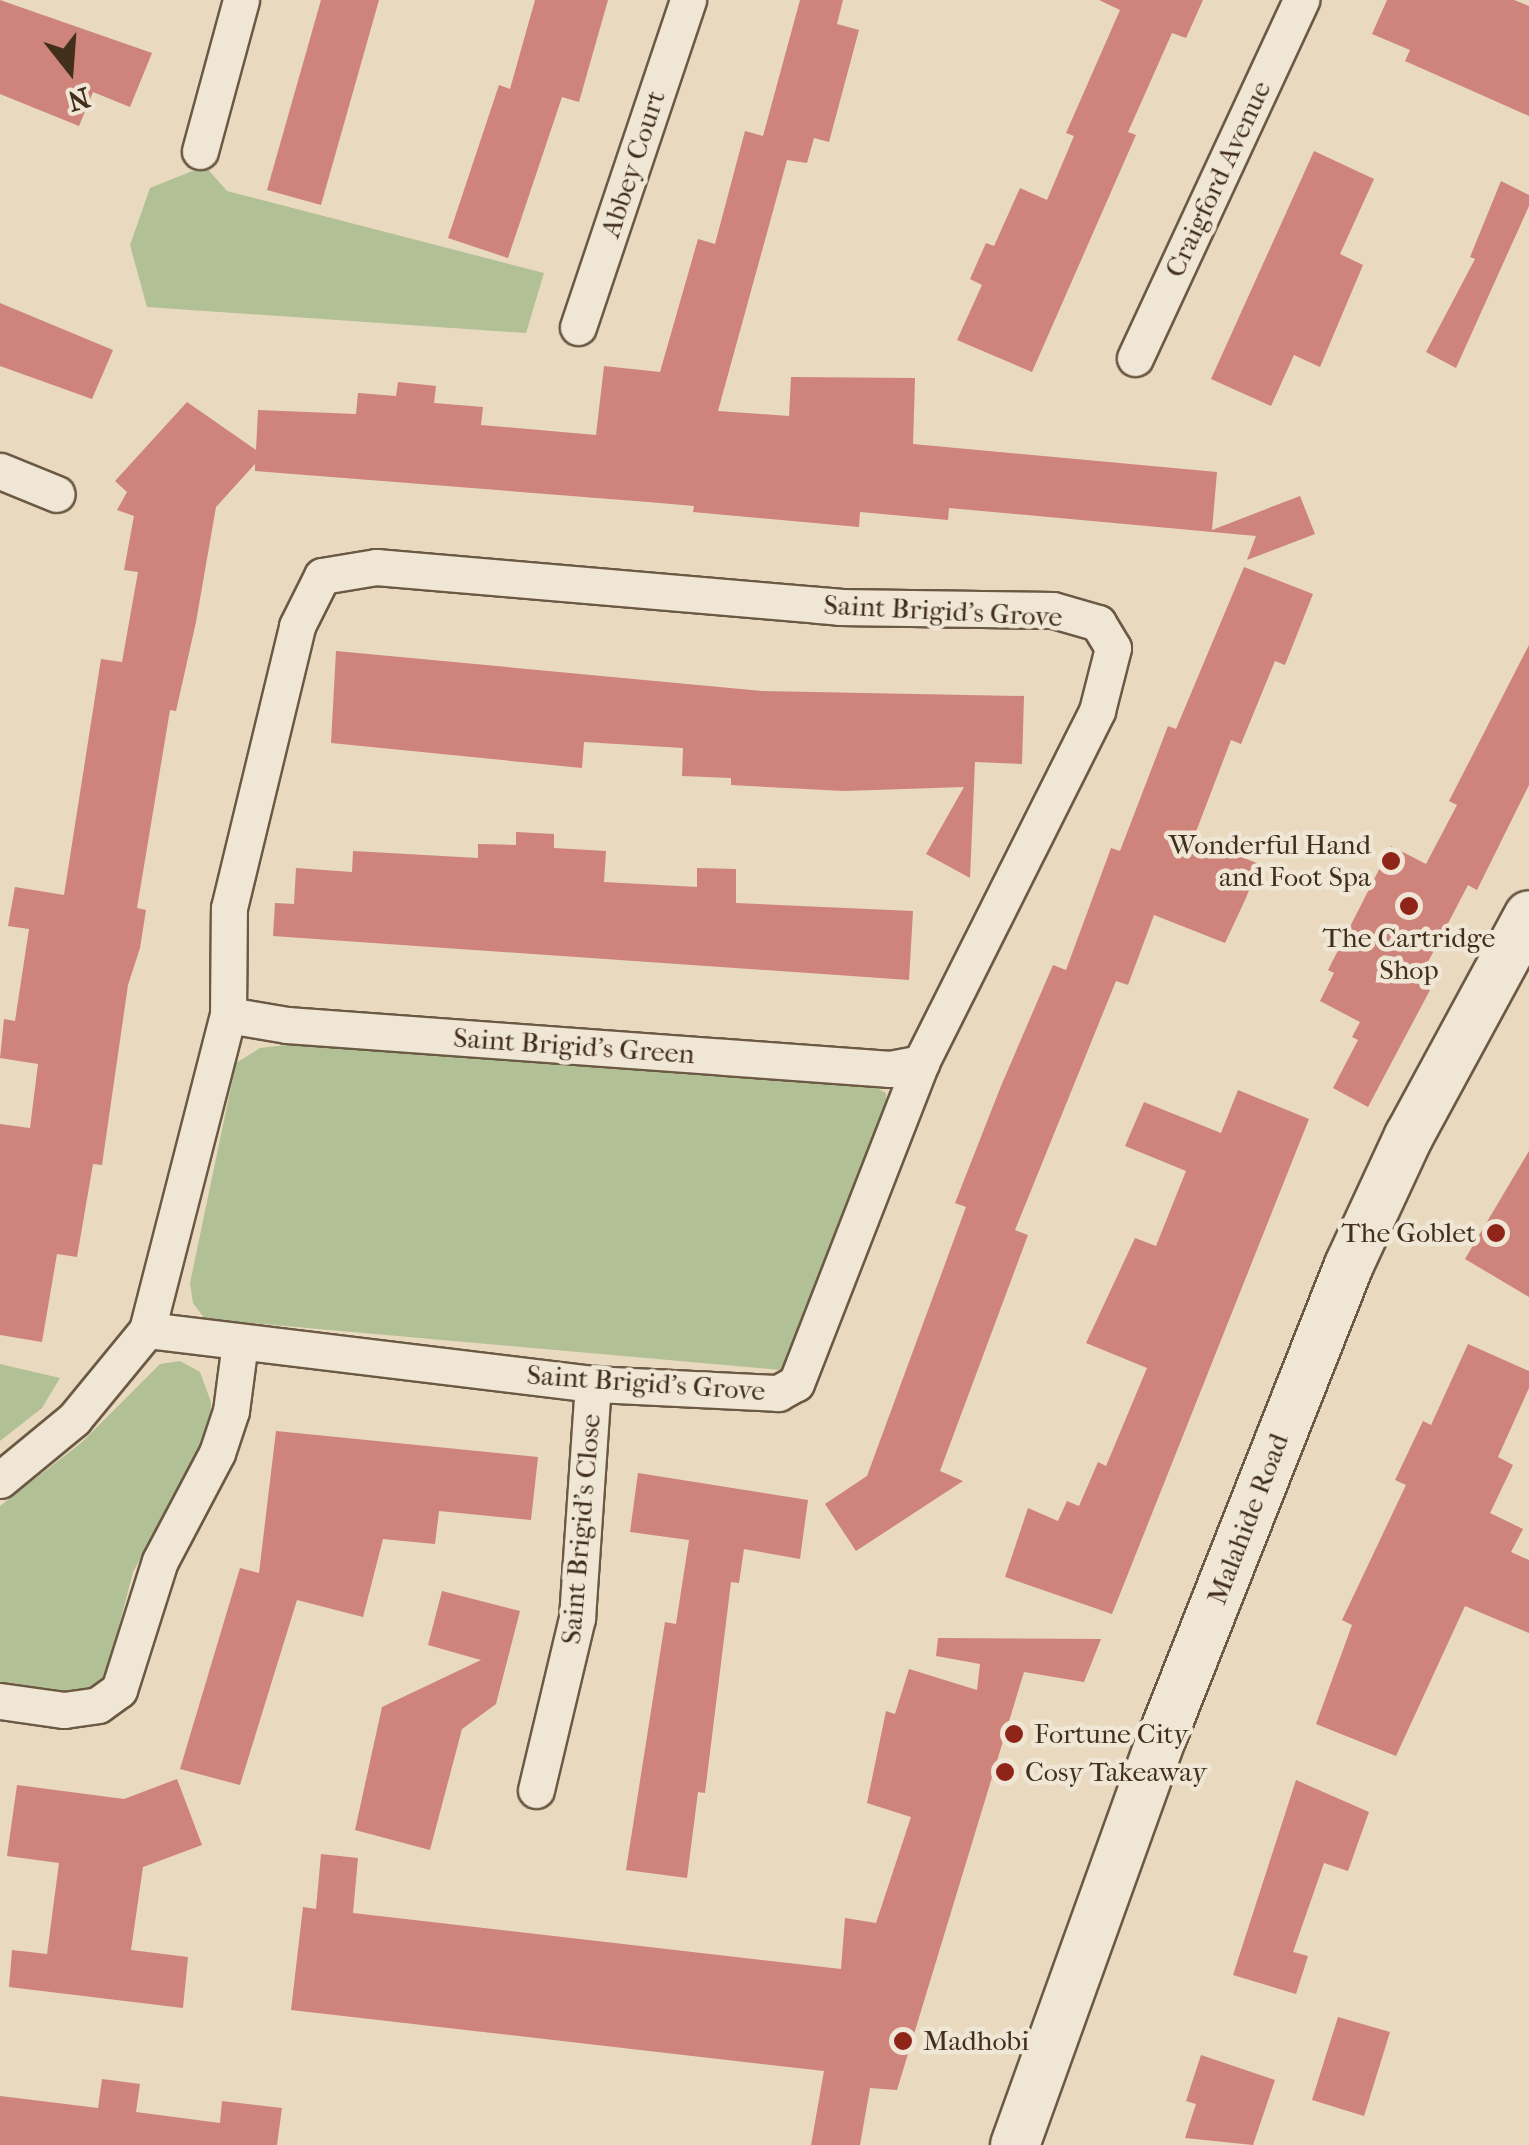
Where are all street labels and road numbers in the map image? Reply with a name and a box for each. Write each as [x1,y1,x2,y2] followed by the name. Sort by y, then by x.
[1158,75,1278,283] street label: Craigford Avenue
[593,86,673,242] street label: Abbey Court
[823,588,1063,634] street label: Saint Brigid's Grove
[452,1021,696,1071] street label: Saint Brigid's Green
[526,1358,766,1408] street label: Saint Brigid's Grove
[554,1412,608,1646] street label: Saint Brigid's Close
[1200,1429,1296,1609] street label: Malahide Road

